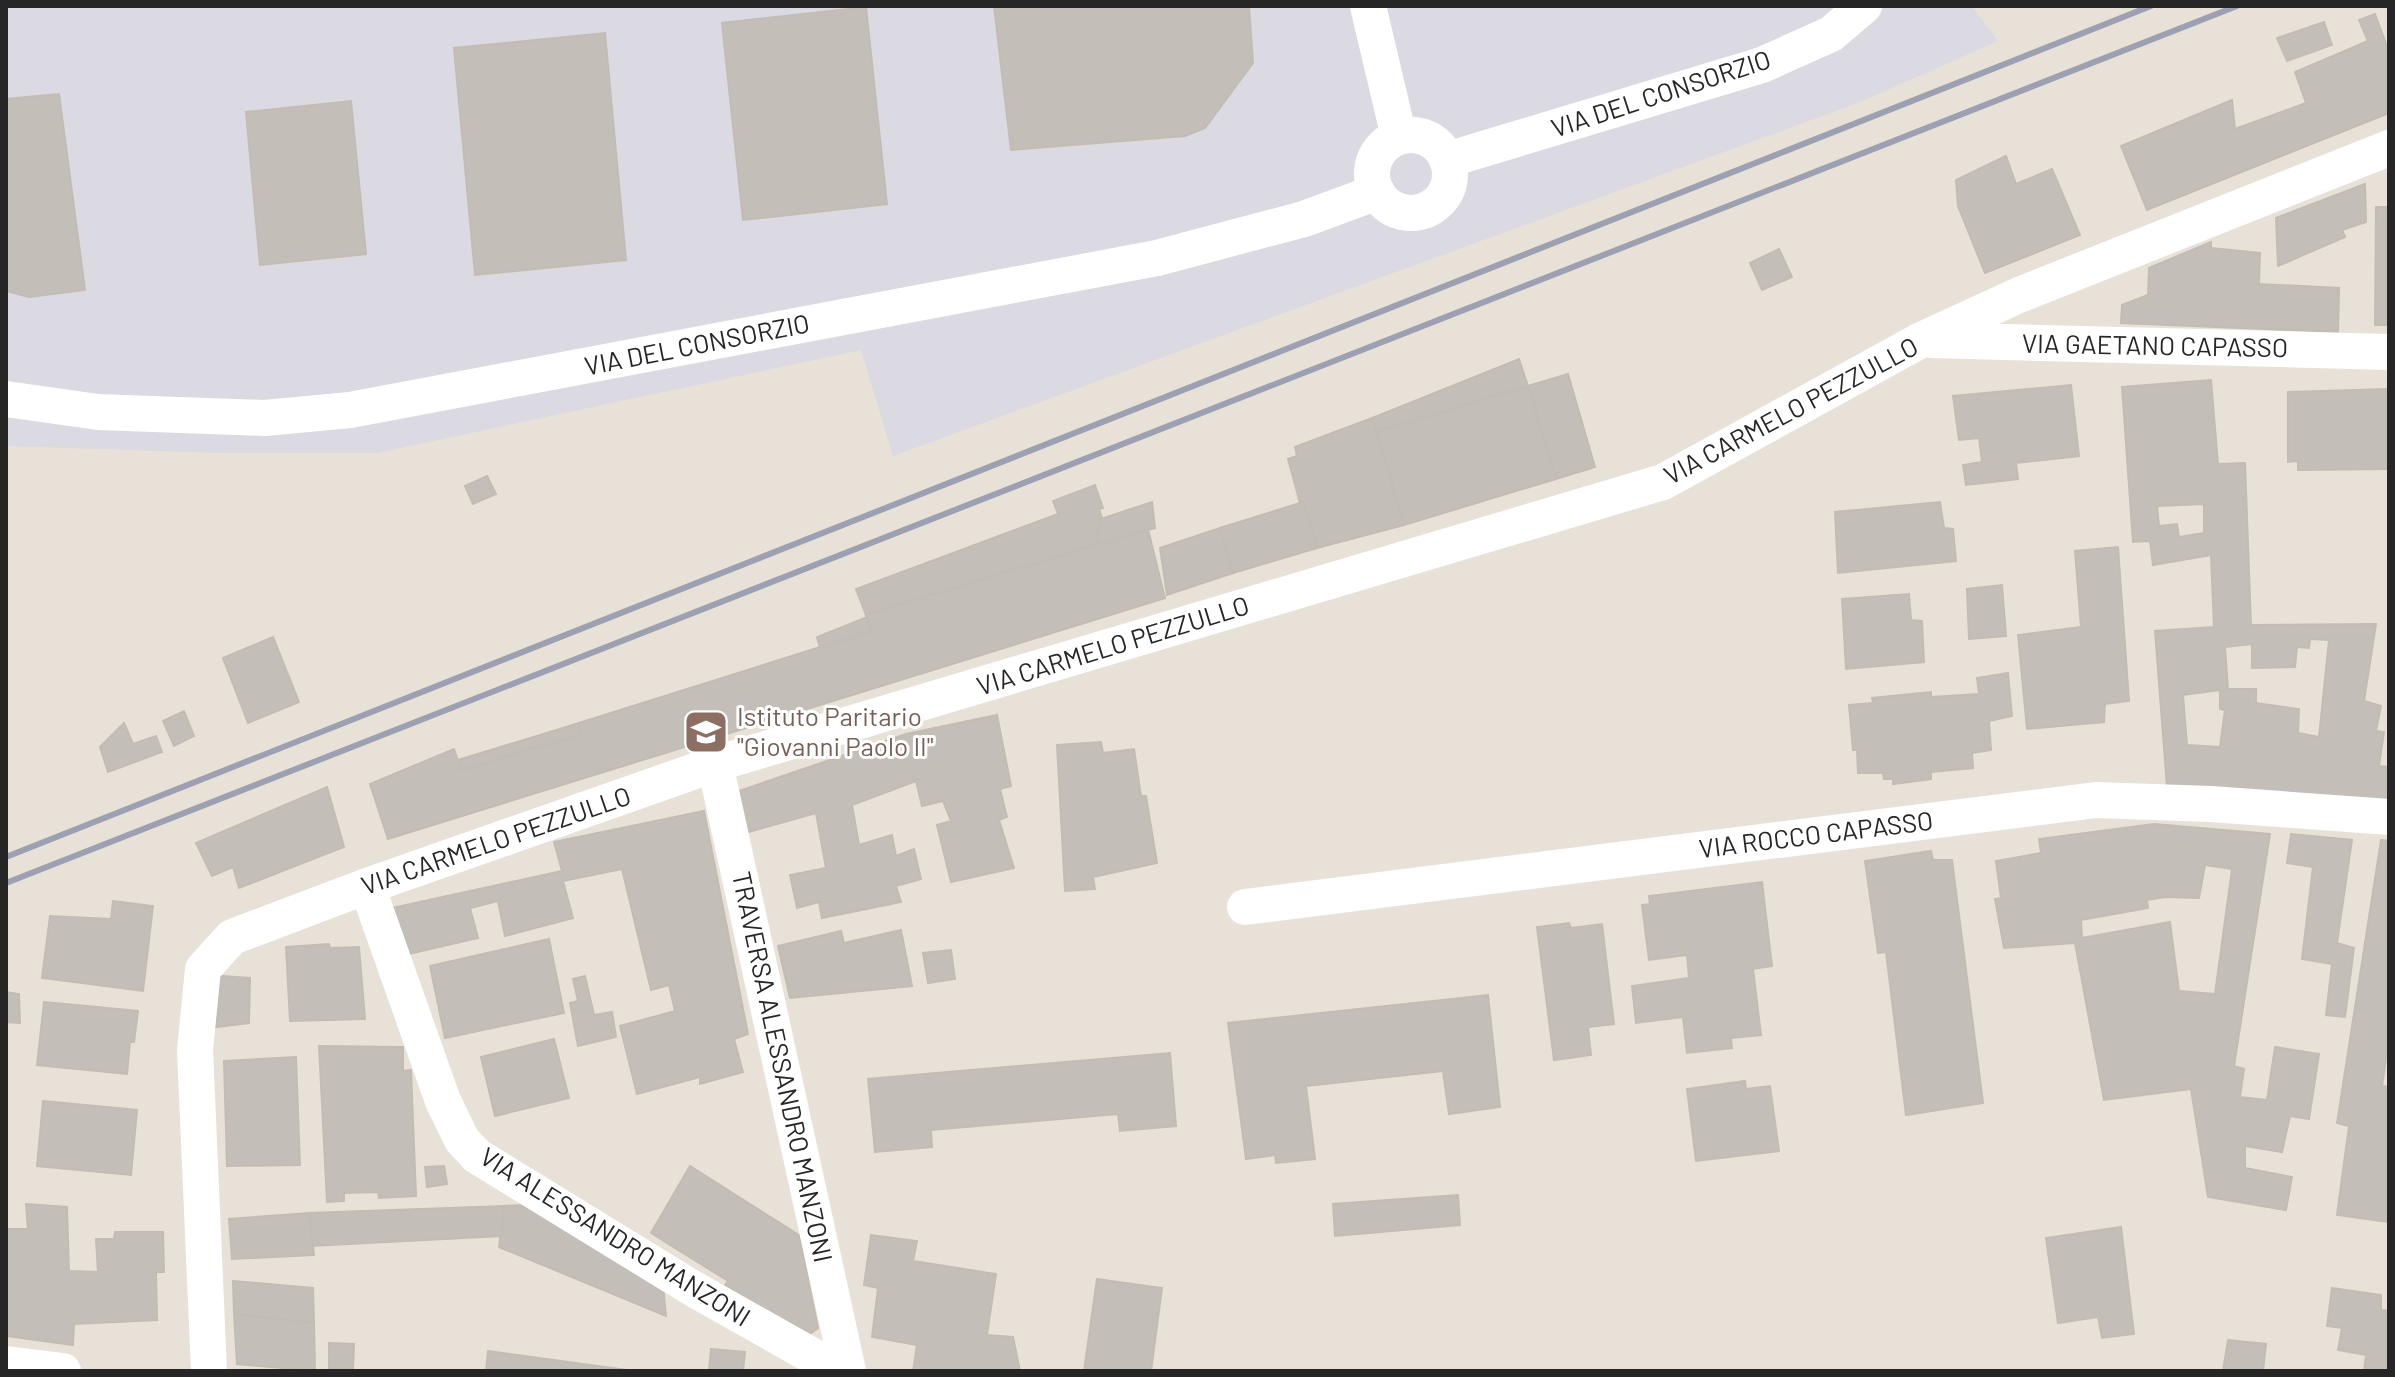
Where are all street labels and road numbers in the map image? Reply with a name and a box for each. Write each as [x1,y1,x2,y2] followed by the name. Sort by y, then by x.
[1547,42,1774,143] street label: VIA DEL CONSORZIO
[581,306,812,381] street label: VIA DEL CONSORZIO
[2022,327,2288,362] street label: VIA GAETANO CAPASSO
[1658,330,1923,490] street label: VIA CARMELO PEZZULLO
[973,588,1252,701] street label: VIA CARMELO PEZZULLO
[357,779,634,900] street label: VIA CARMELO PEZZULLO
[1697,804,1935,863] street label: VIA ROCCO CAPASSO
[727,868,840,1265] street label: TRAVERSA ALESSANDRO MANZONI
[475,1140,757,1332] street label: VIA ALESSANDRO MANZONI

